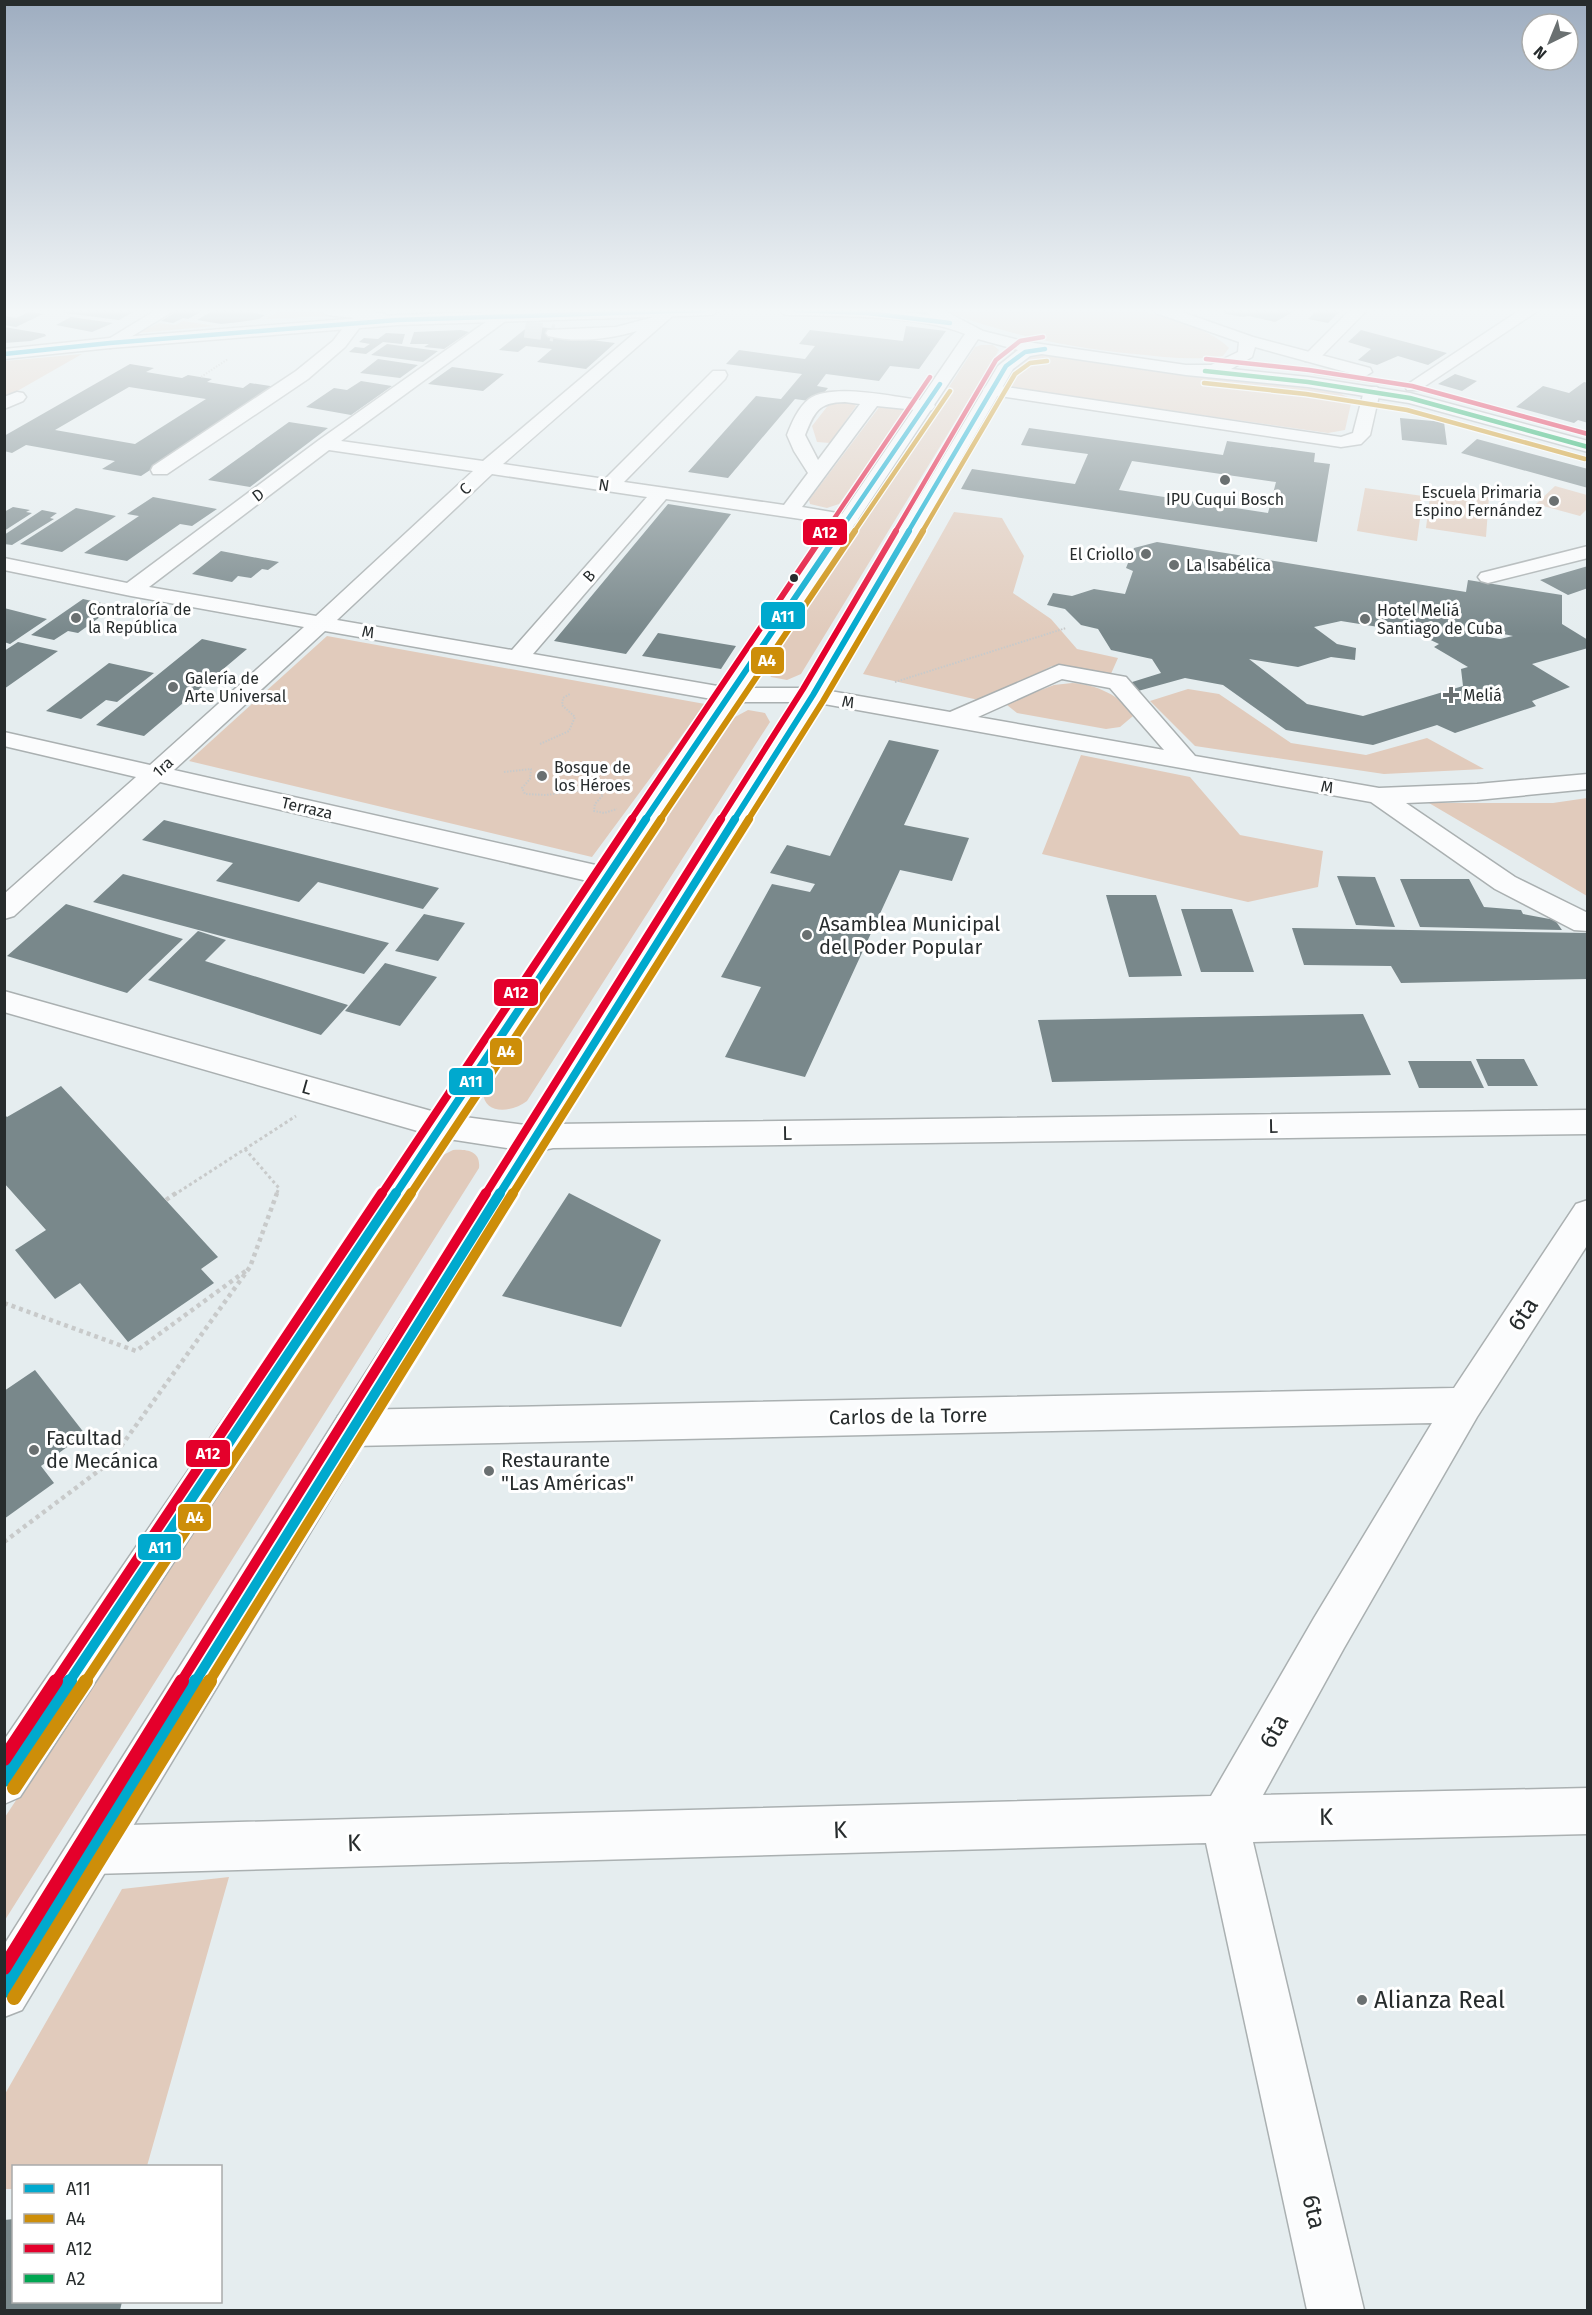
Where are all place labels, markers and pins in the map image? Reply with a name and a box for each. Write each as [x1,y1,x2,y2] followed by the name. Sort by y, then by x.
[1218,473,1232,487] marker: IPU Cuqui Bosch
[1414,483,1542,520] place label: Escuela Primaria Espino Fernández
[1166,490,1284,509] place label: IPU Cuqui Bosch
[1547,494,1561,508] marker: Escuela Primaria Espino Fernández
[1069,545,1134,564] place label: El Criollo
[1139,547,1153,561] marker: El Criollo
[1186,556,1271,575] place label: La Isabélica
[1167,558,1181,572] marker: La Isabélica
[788,572,800,584] unlabelled marker
[88,600,191,637] place label: Contraloría de la República
[1377,601,1503,638] place label: Hotel Meliá Santiago de Cuba
[69,611,83,625] marker: Contraloría de la República
[1358,612,1372,626] marker: Hotel Meliá Santiago de Cuba
[185,669,287,706] place label: Galería de Arte Universal
[166,680,180,694] marker: Galería de Arte Universal
[1463,686,1502,705] place label: Meliá
[1444,688,1458,702] marker: Meliá
[554,758,631,795] place label: Bosque de los Héroes
[535,769,549,783] marker: Bosque de los Héroes
[819,912,1000,959] place label: Asamblea Municipal del Poder Popular
[800,928,814,942] marker: Asamblea Municipal del Poder Popular
[46,1426,158,1473] place label: Facultad de Mecánica
[27,1443,41,1457] marker: Facultad de Mecánica
[501,1448,634,1495] place label: Restaurante "Las Américas"
[482,1464,496,1478] marker: Restaurante "Las Américas"
[1374,1986,1505,2014] place label: Alianza Real
[1355,1993,1369,2007] marker: Alianza Real

